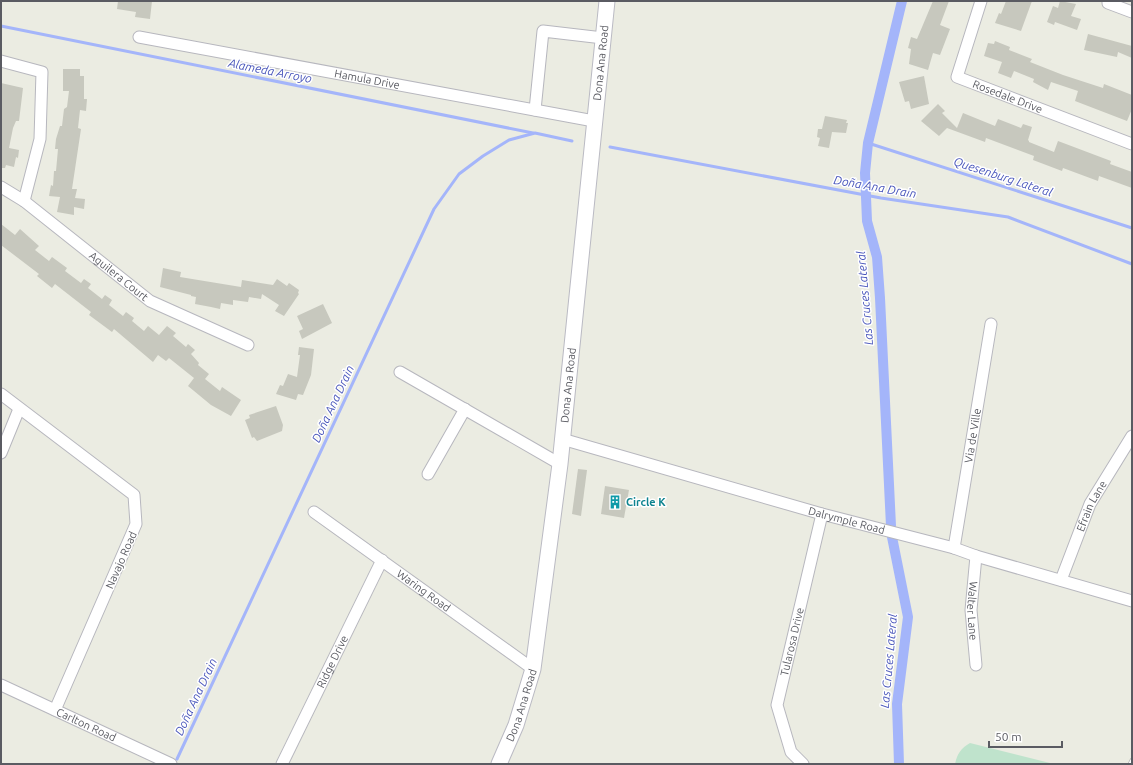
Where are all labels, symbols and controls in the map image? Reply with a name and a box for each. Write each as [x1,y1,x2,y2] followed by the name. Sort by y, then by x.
[591,25,611,101] street label: Dona Ana Road
[226,56,313,85] water label: Alameda Arroyo
[333,67,401,91] street label: Hamula Drive
[971,78,1044,115] street label: Rosedale Drive
[952,154,1055,199] water label: Quesenburg Lateral
[833,173,917,200] water label: Doña Ana Drain
[87,249,151,304] street label: Aguilera Court
[854,250,875,346] water label: Las Cruces Lateral
[558,347,578,423] street label: Dona Ana Road
[309,363,356,444] water label: Doña Ana Drain
[962,407,983,464] street label: Via de Ville
[1074,478,1109,533] street label: Efrain Lane
[607,494,623,510] building icon: Circle K
[626,496,666,508] place label: Circle K
[807,504,886,536] street label: Dalrymple Road
[103,529,139,591] street label: Navajo Road
[395,567,453,614] street label: Waring Road
[965,581,980,641] street label: Walter Lane
[778,606,806,677] street label: Tularosa Drive
[878,613,899,709] water label: Las Cruces Lateral
[314,633,350,690] street label: Ridge Drive
[172,656,219,737] water label: Doña Ana Drain
[504,667,539,743] street label: Dona Ana Road
[55,706,118,744] street label: Carlton Road
[989,723,1062,749] scale bar
[995,730,1022,743] text: 50 m

